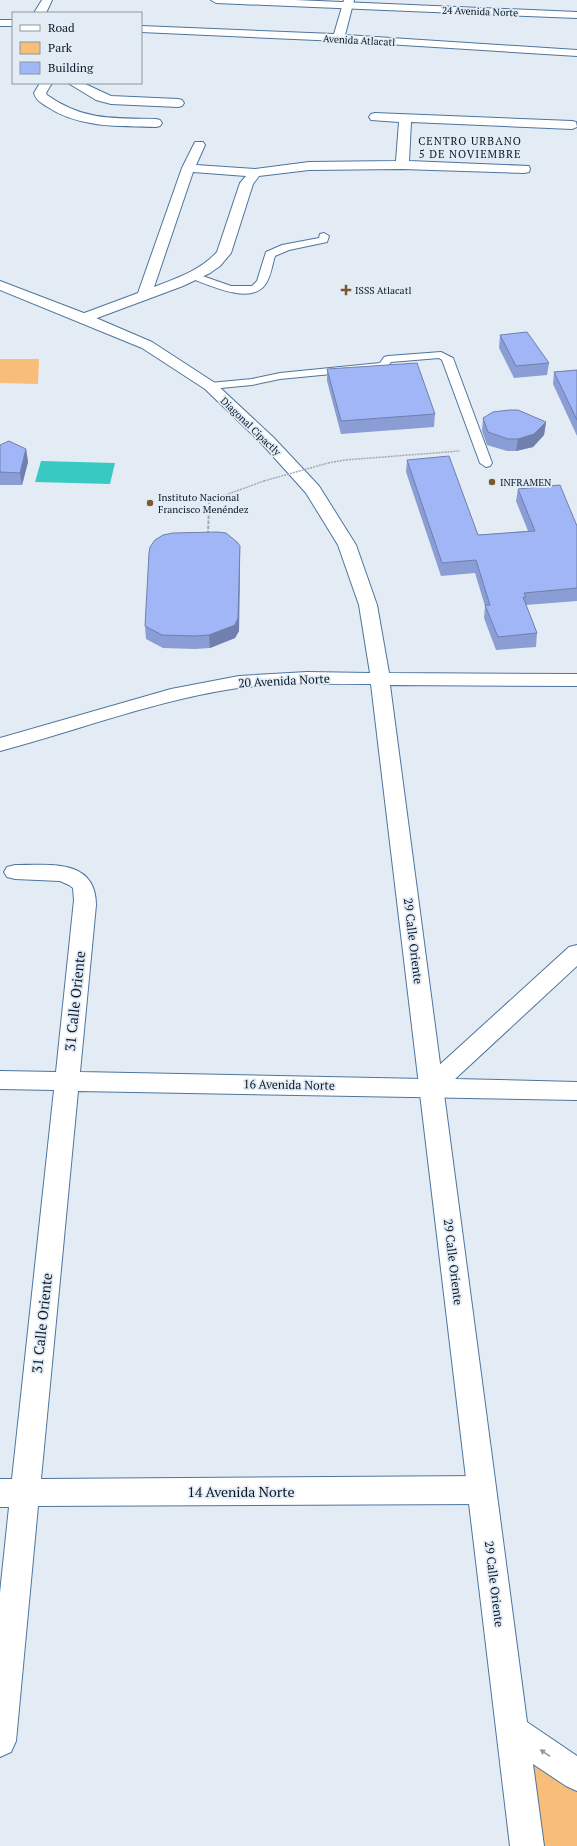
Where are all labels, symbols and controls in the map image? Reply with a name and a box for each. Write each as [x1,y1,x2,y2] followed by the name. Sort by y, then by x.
[442,4,518,19] street label: 24 Avenida Norte
[12,12,142,84] legend
[48,20,75,35] text: Road
[322,32,395,49] street label: Avenida Atlacatl
[48,40,73,55] text: Park
[48,60,94,75] text: Building
[418,134,522,161] district label: CENTRO URBANO 5 DE NOVIEMBRE
[340,284,352,296] marker: ISSS Atlacatl
[355,284,411,297] place label: ISSS Atlacatl
[218,394,284,459] street label: Diagonal Cipactly
[500,476,552,489] place label: INFRAMEN
[487,477,497,487] marker: INFRAMEN
[158,491,249,516] place label: Instituto Nacional Francisco Menéndez
[145,498,155,508] marker: Instituto Nacional Francisco Menéndez
[238,671,330,690] street label: 20 Avenida Norte
[401,897,426,985] street label: 29 Calle Oriente
[60,950,89,1052] street label: 31 Calle Oriente
[243,1076,335,1093] street label: 16 Avenida Norte
[441,1218,466,1306] street label: 29 Calle Oriente
[27,1272,56,1374] street label: 31 Calle Oriente
[188,1482,294,1501] street label: 14 Avenida Norte
[482,1540,507,1628] street label: 29 Calle Oriente
[540,1749,550,1757] one-way arrow

